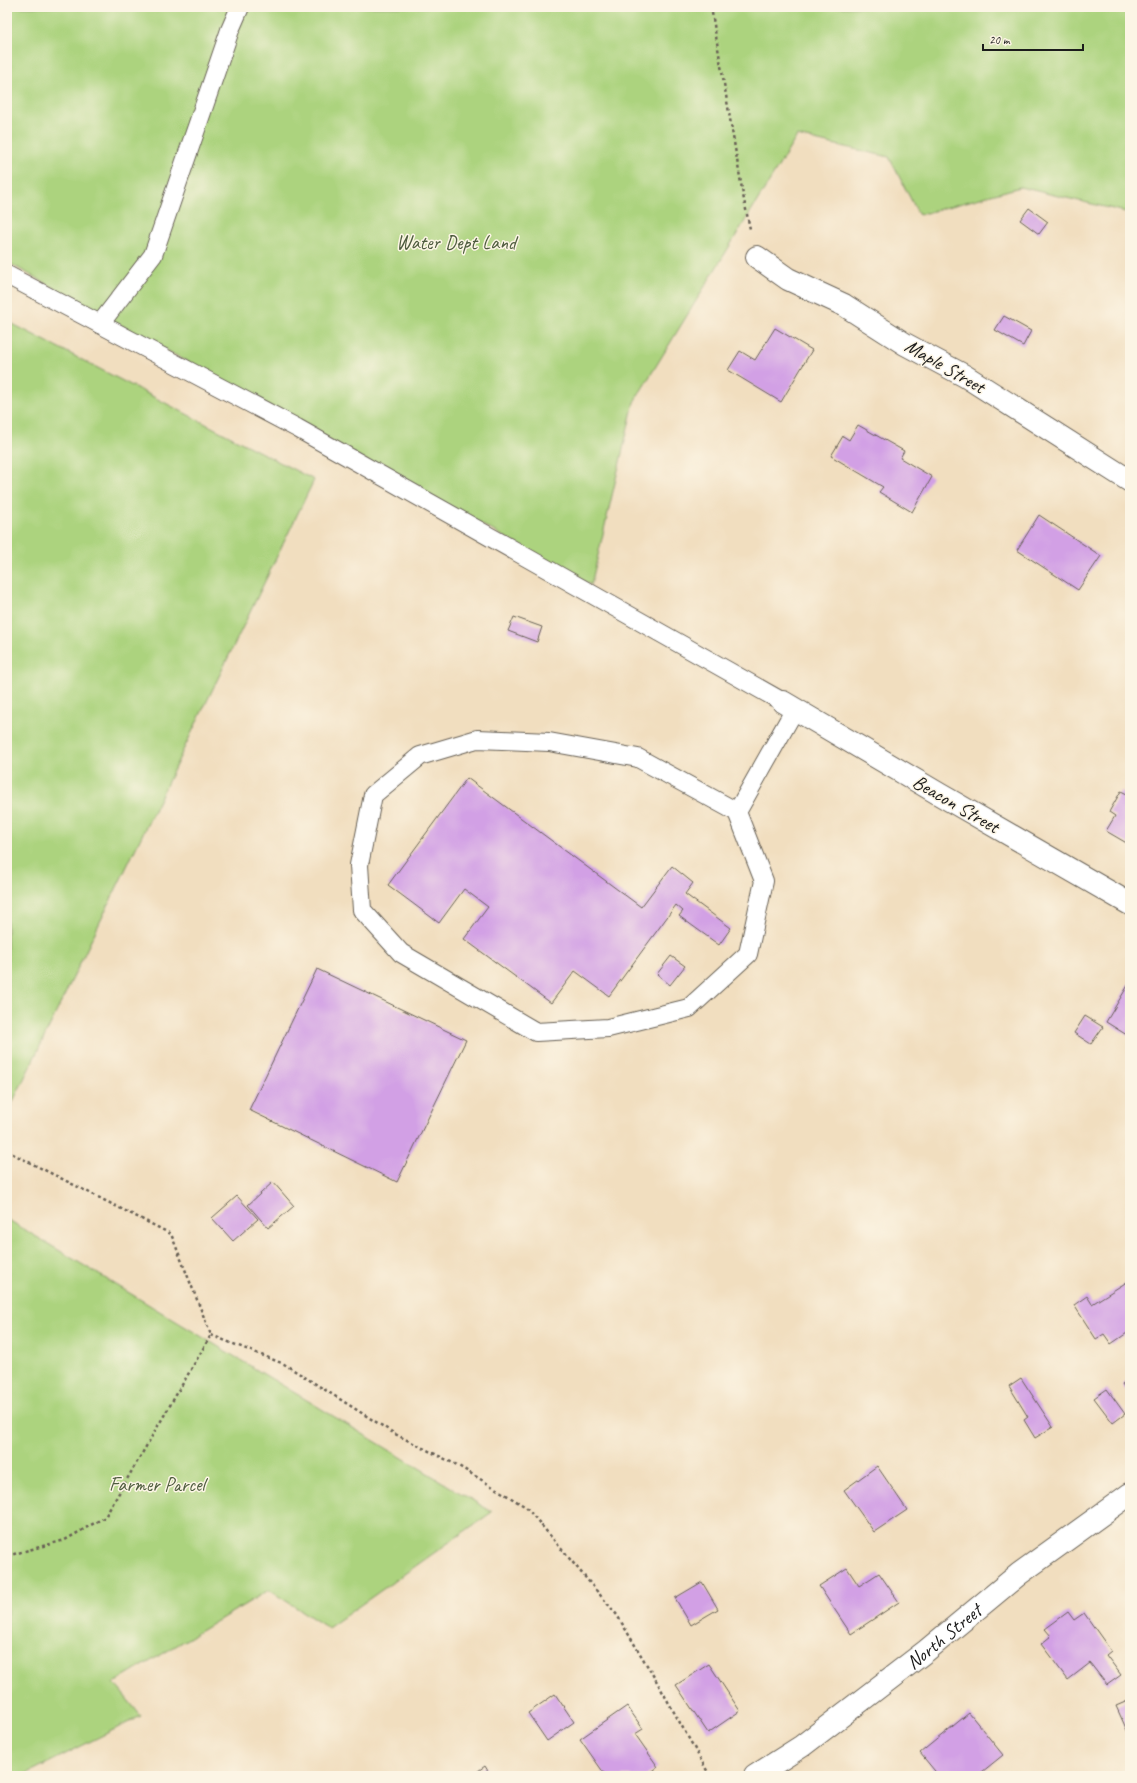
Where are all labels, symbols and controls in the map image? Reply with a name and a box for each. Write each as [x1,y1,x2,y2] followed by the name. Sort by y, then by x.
[983,26,1083,52] scale bar
[989,32,1011,48] text: 20 m
[396,230,519,255] park label: Water Dept Land
[900,333,992,400] street label: Maple Street
[908,769,1006,840] street label: Beacon Street
[109,1472,209,1497] park label: Farmer Parcel
[901,1596,989,1674] street label: North Street

